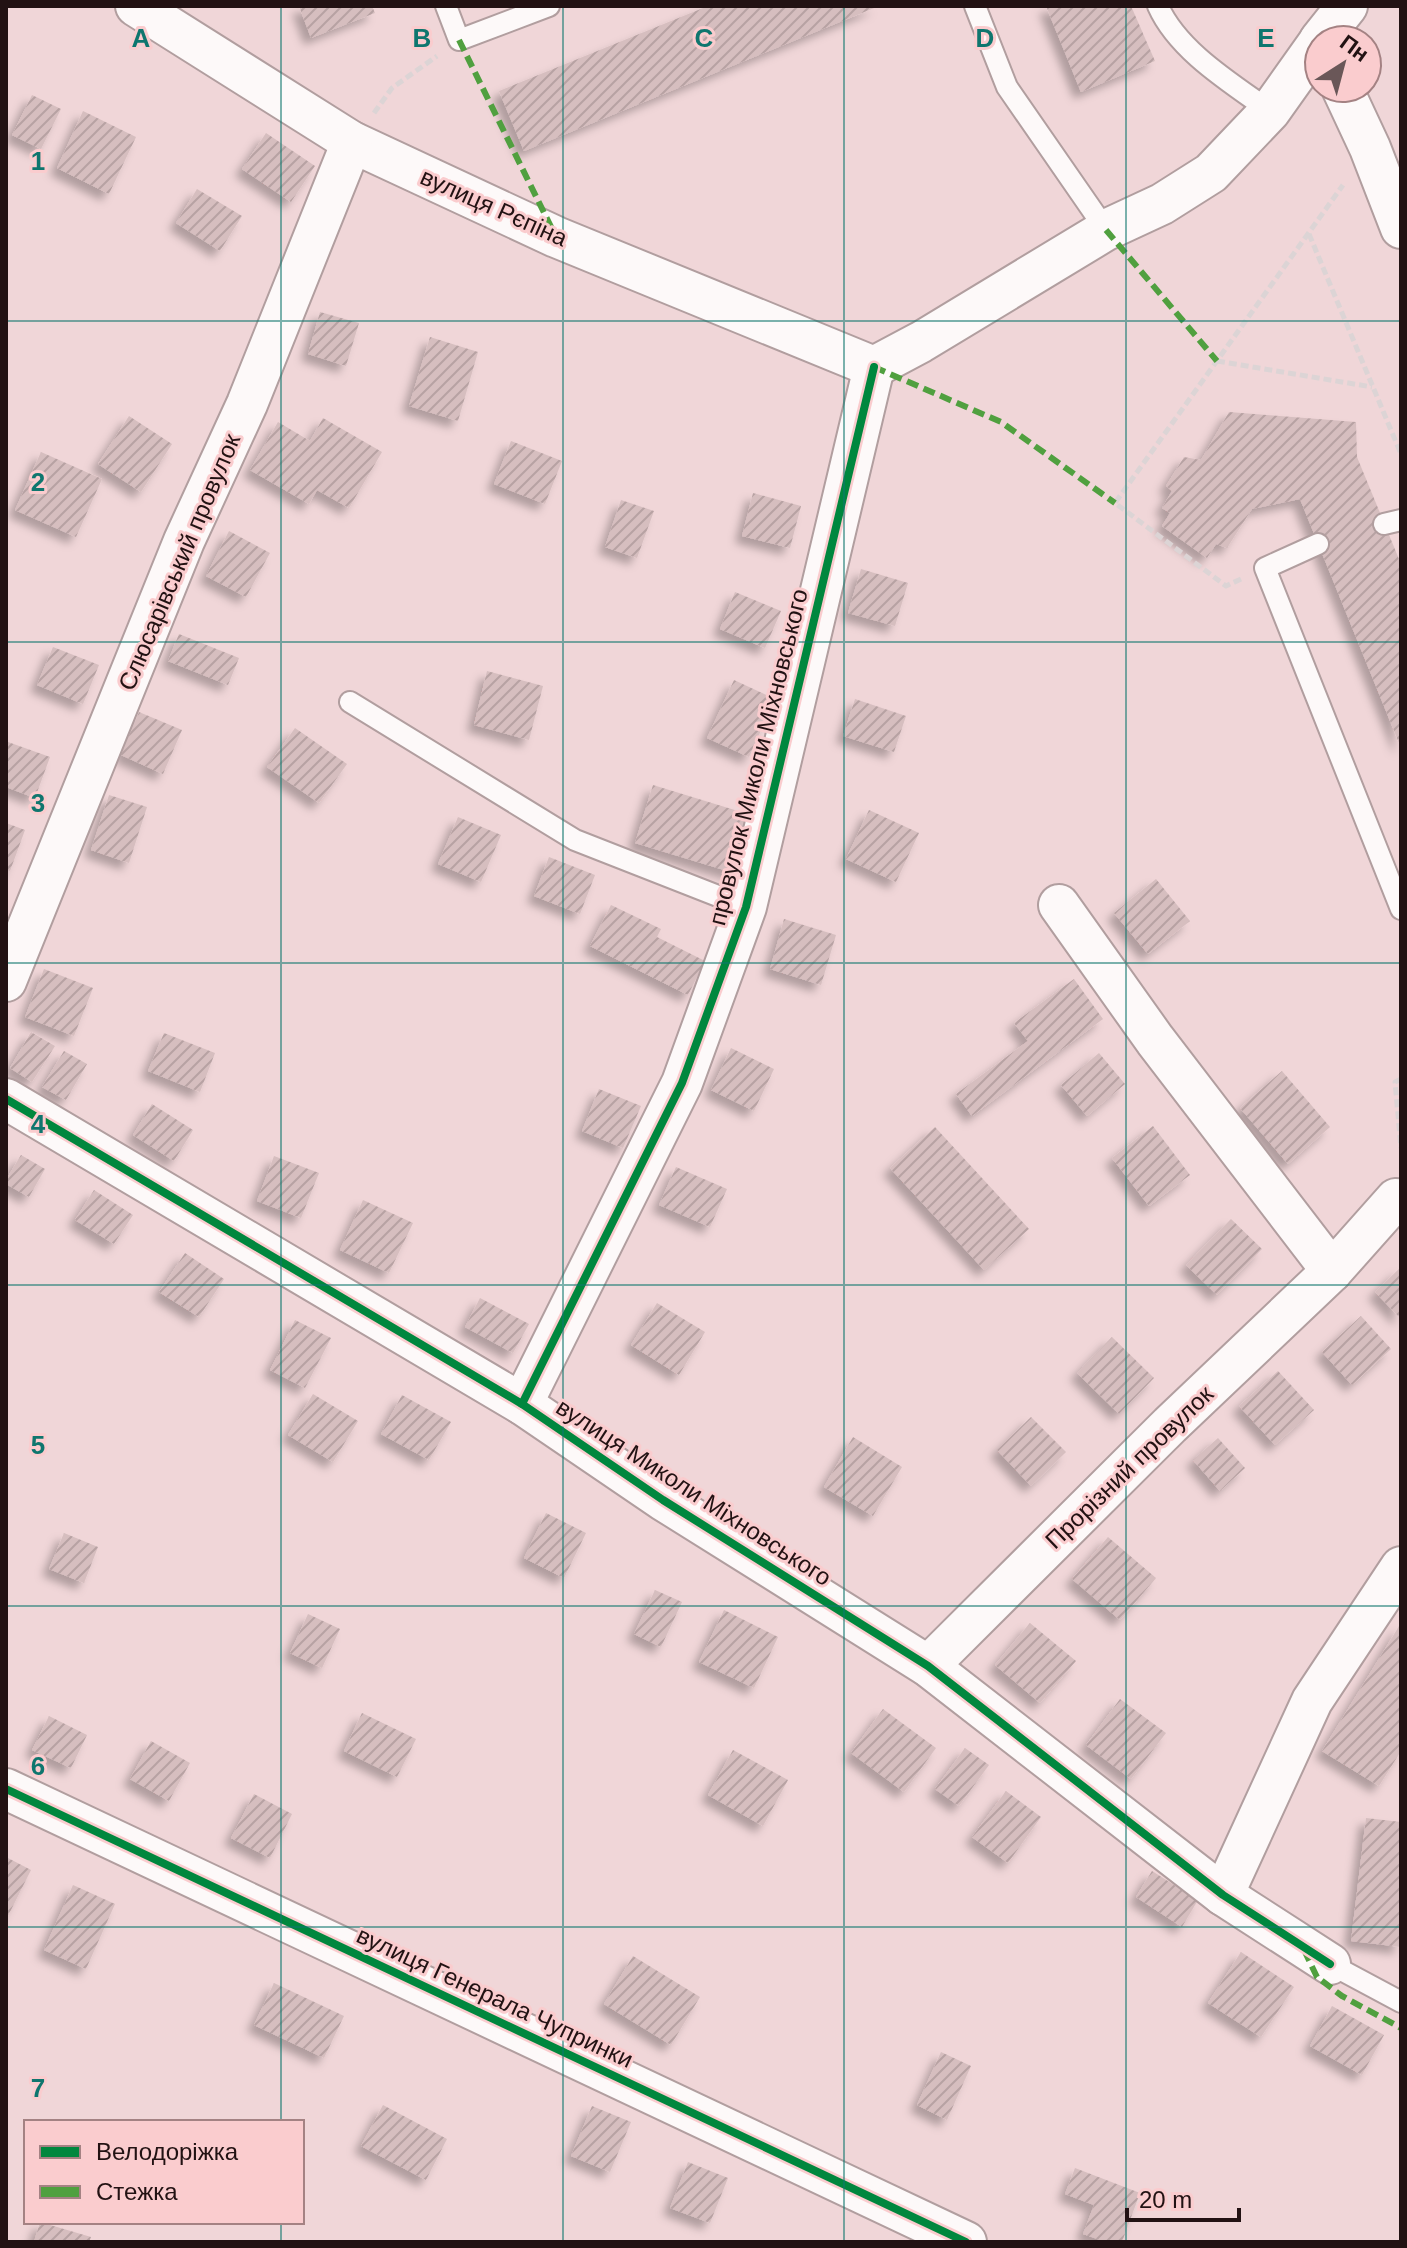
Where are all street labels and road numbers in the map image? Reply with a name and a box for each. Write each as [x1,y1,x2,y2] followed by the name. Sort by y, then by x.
[416,163,572,252] street label: вулиця Рєпіна
[113,429,246,694] street label: Слюсарівський провулок
[703,586,813,928] street label: провулок Миколи Міхновського
[1040,1380,1219,1554] street label: Прорізний провулок
[552,1393,836,1591] street label: вулиця Миколи Міхновського
[353,1921,637,2073] street label: вулиця Генерала Чупринки

